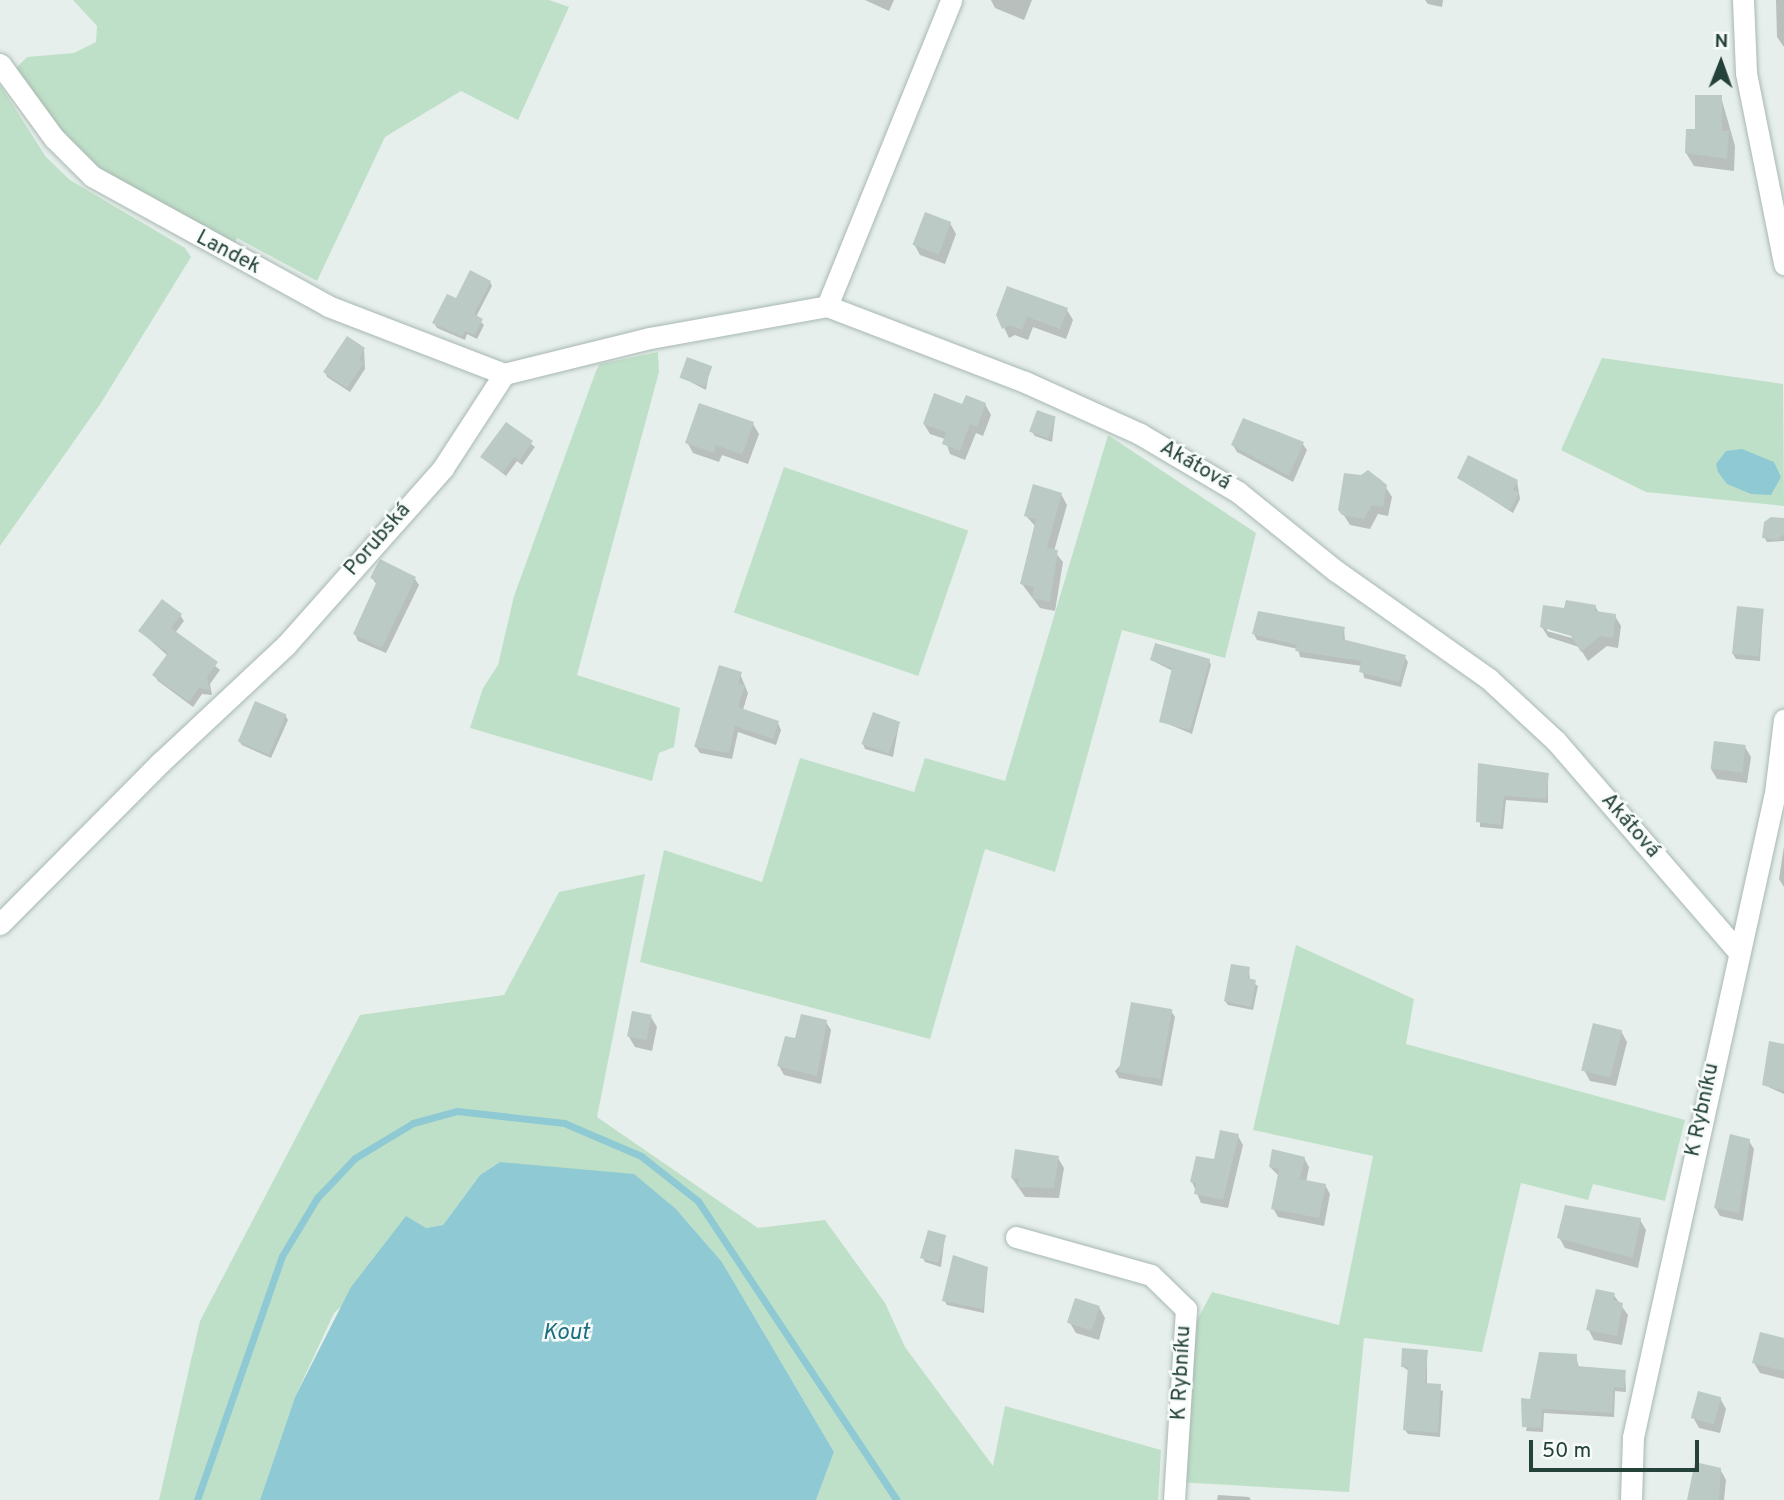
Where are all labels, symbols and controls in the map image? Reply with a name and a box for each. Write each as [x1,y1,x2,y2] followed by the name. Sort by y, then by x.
[1686,28,1756,98] north arrow
[1714,30,1728,54] text: N
[191,226,265,280] street label: Landek
[1155,436,1235,496] street label: Akátová
[340,498,416,582] street label: Porubská
[1595,788,1665,864] street label: Akátová
[1681,1061,1725,1159] street label: K Rybníku
[543,1320,589,1348] water label: Kout
[1167,1325,1197,1421] street label: K Rybníku
[1532,1426,1702,1470] scale bar
[1542,1438,1591,1465] text: 50 m

